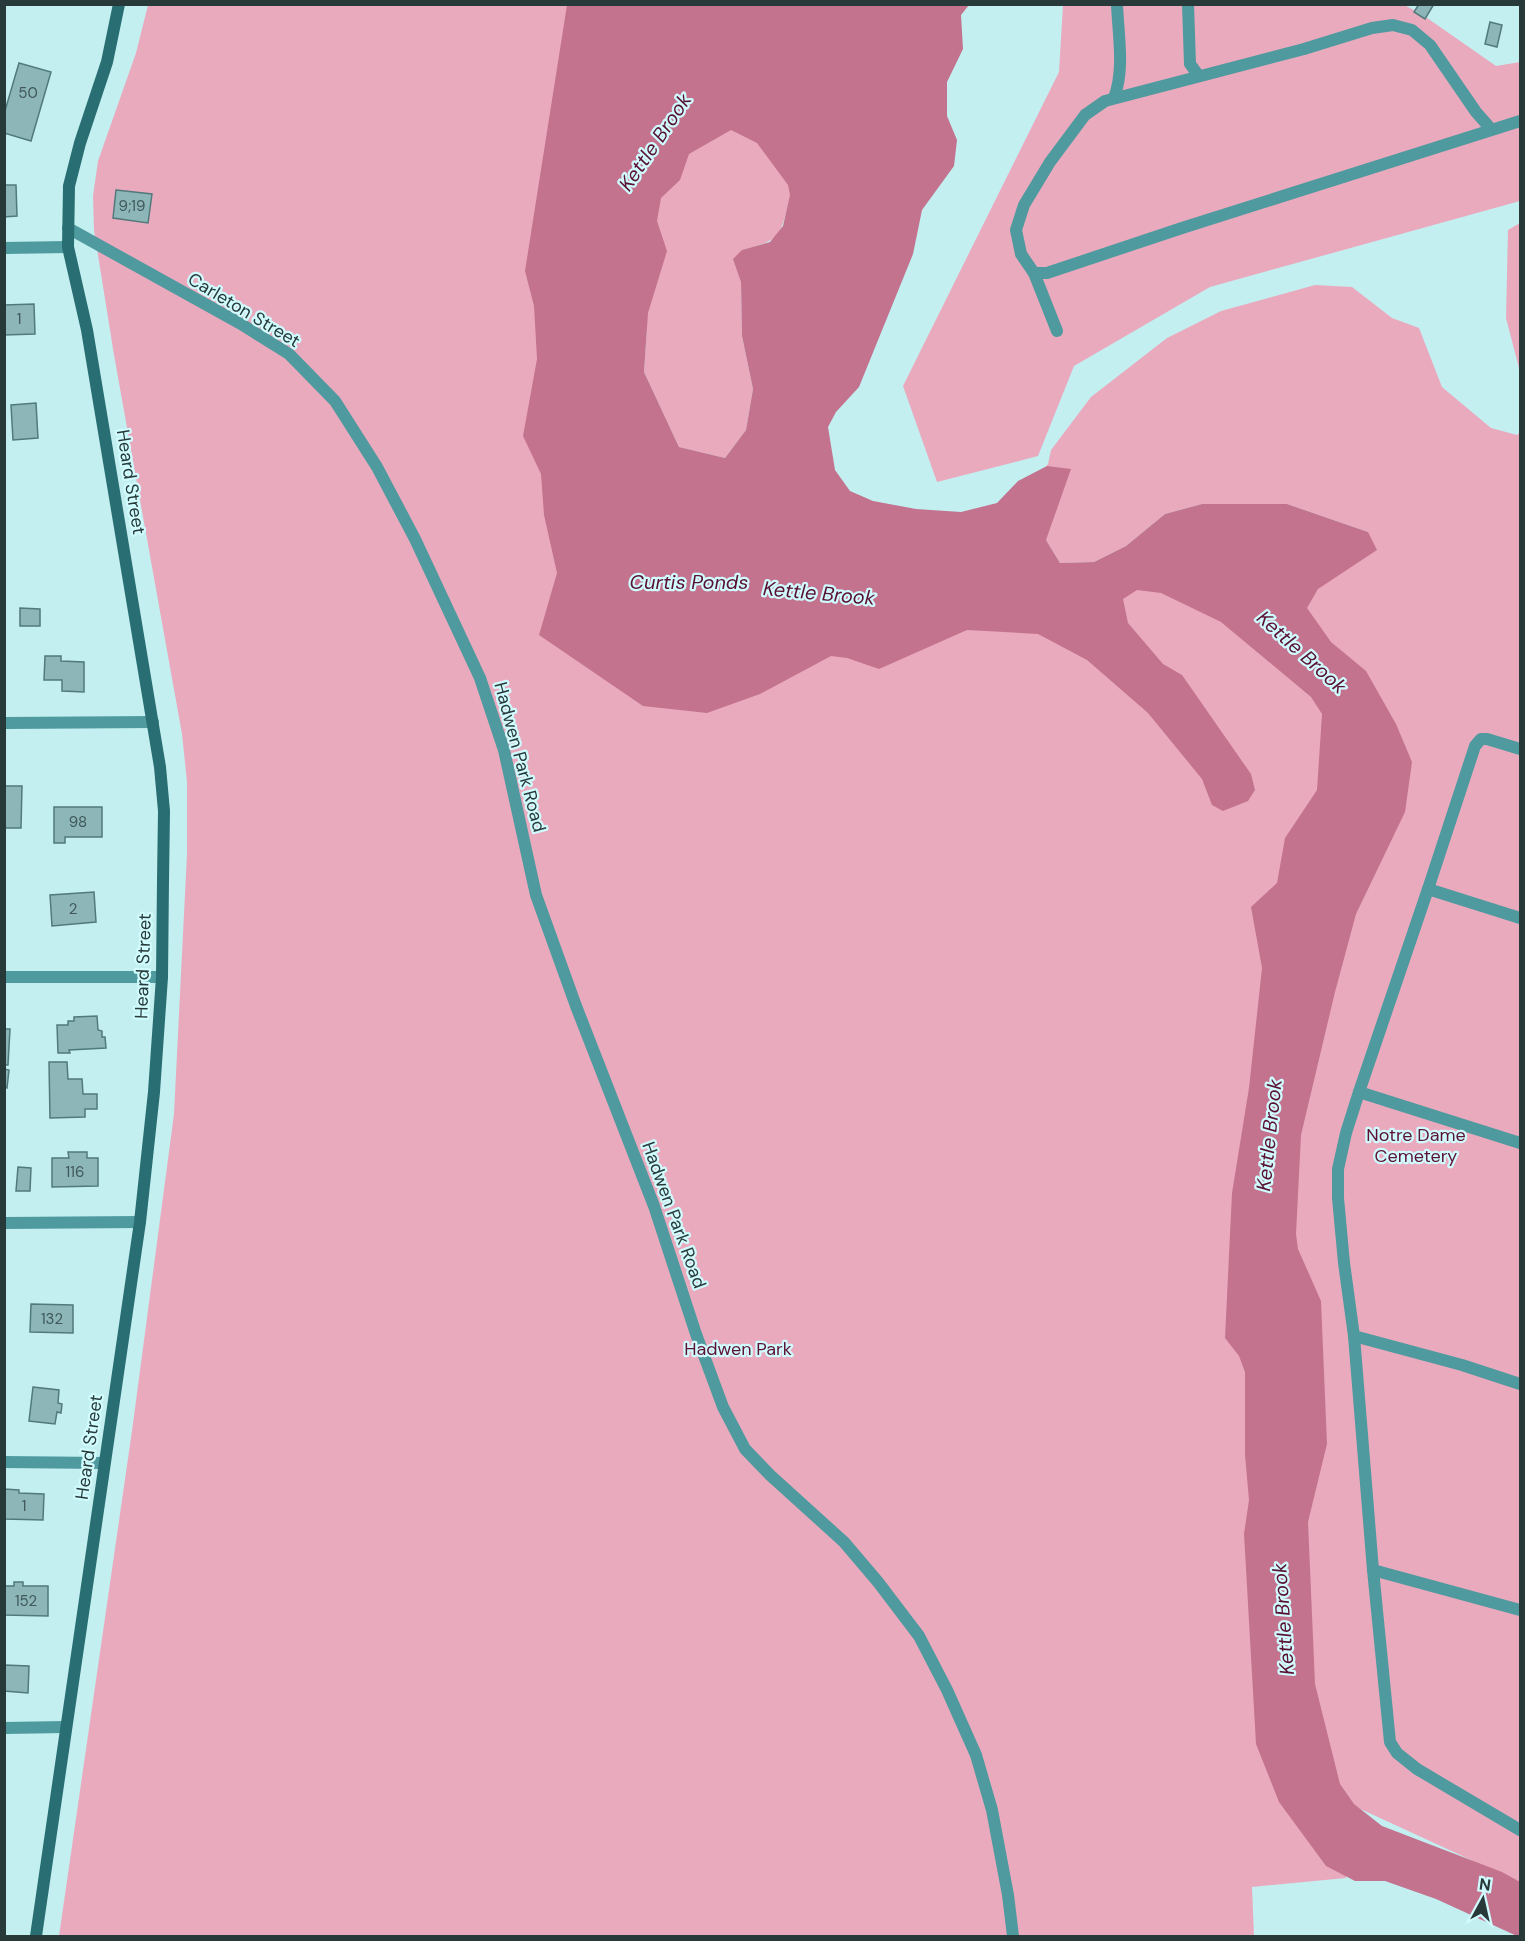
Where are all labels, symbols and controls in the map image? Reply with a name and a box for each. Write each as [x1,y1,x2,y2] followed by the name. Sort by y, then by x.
[18,83,38,103] house number: 50
[613,88,698,196] water label: Kettle Brook
[119,196,145,216] house number: 9;19
[183,267,305,353] street label: Carleton Street
[17,309,21,329] house number: 1
[111,428,151,536] street label: Heard Street
[630,569,748,595] water label: Curtis Ponds
[762,575,877,611] water label: Kettle Brook
[1252,605,1353,700] water label: Kettle Brook
[488,679,552,835] street label: Hadwen Park Road
[69,812,87,832] house number: 98
[69,899,77,919] house number: 2
[129,913,157,1019] street label: Heard Street
[1250,1077,1288,1192] water label: Kettle Brook
[1366,1123,1466,1168] park label: Notre Dame Cemetery
[636,1138,712,1292] street label: Hadwen Park Road
[66,1162,84,1182] house number: 116
[41,1309,63,1329] house number: 132
[684,1337,792,1361] park label: Hadwen Park
[70,1393,108,1501] street label: Heard Street
[22,1496,26,1516] house number: 1
[1266,1561,1300,1676] water label: Kettle Brook
[15,1591,37,1611] house number: 152
[1453,1869,1513,1929] north arrow
[1478,1873,1492,1896] text: N

